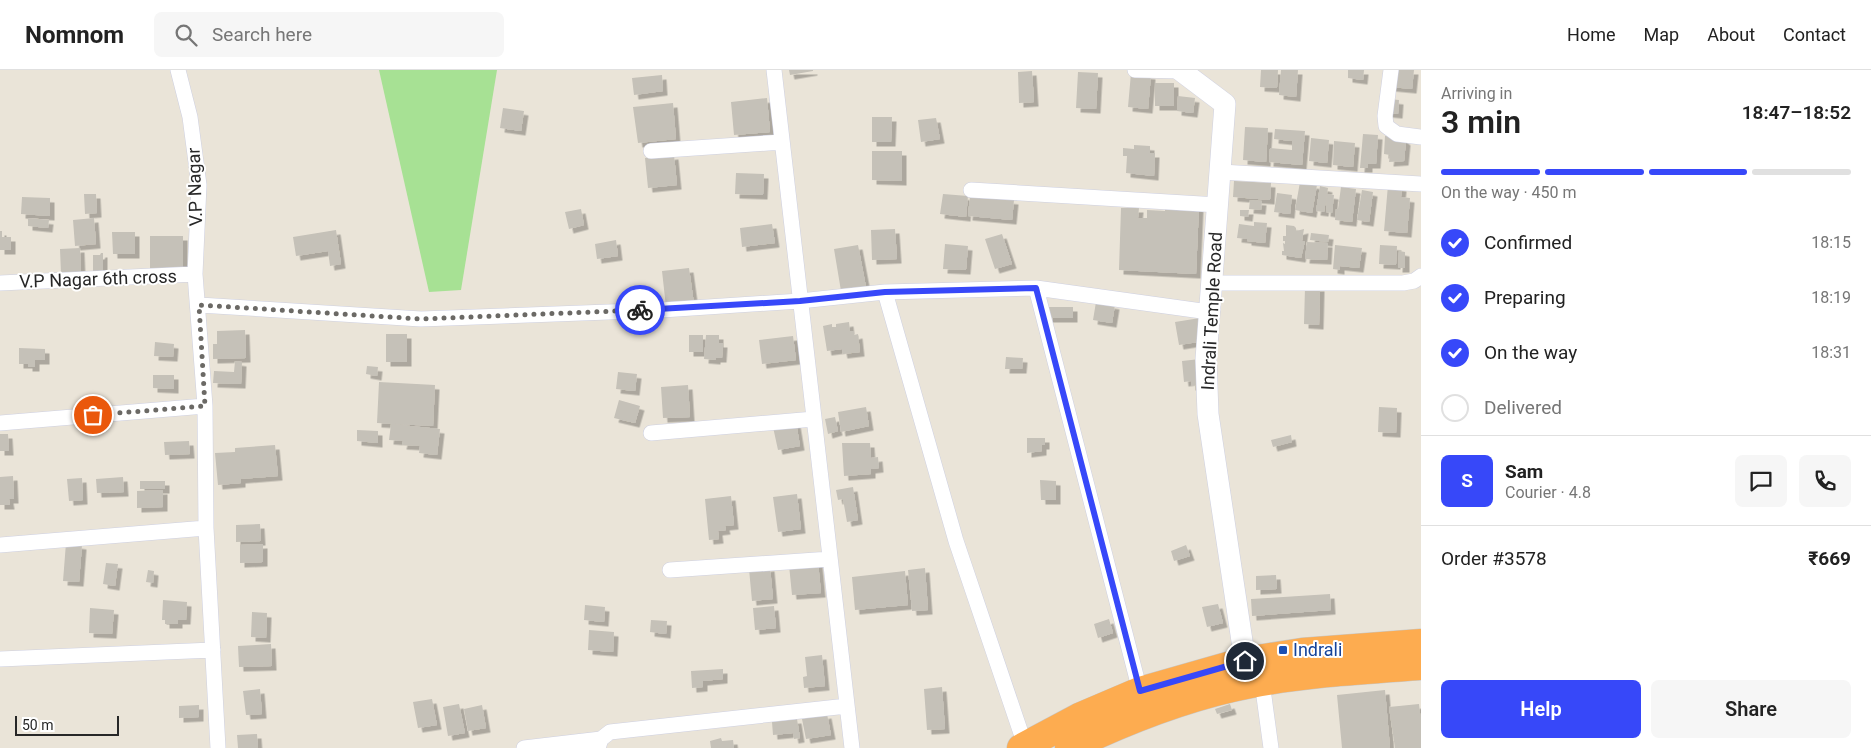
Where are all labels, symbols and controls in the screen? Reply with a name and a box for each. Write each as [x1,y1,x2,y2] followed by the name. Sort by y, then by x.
[154,12,504,57] search box
[25,21,124,49] text: Nomnom
[172,21,200,49] icon: search
[212,23,312,46] text: Search here
[1567,24,1616,45] text: Home
[1644,24,1679,45] text: Map
[1707,24,1755,45] text: About
[1783,24,1846,45] text: Contact
[1441,84,1512,103] text: Arriving in
[1742,101,1851,124] text: 18:47–18:52
[1441,103,1521,141] text: 3 min
[183,147,206,227] street label: V.P Nagar
[1441,183,1577,202] text: On the way · 450 m
[1441,229,1469,257] icon: check
[1197,231,1226,391] street label: Indrali Temple Road
[1484,231,1572,254] text: Confirmed
[1811,233,1851,252] text: 18:15
[19,265,177,292] street label: V.P Nagar 6th cross
[1441,284,1469,312] icon: check
[615,285,665,335] courier
[1484,286,1566,309] text: Preparing
[1811,288,1851,307] text: 18:19
[626,296,654,324] icon: bike
[1441,339,1469,367] icon: check
[1484,341,1577,364] text: On the way
[1811,343,1851,362] text: 18:31
[72,394,114,436] pin
[1484,396,1562,419] text: Delivered
[79,401,107,429] icon: bag
[1735,455,1787,507] button: chat
[1799,455,1851,507] button: phone
[1505,460,1543,483] text: Sam
[1461,469,1473,492] text: S
[1505,483,1591,502] text: Courier · 4.8
[1441,547,1547,570] text: Order #3578
[1808,547,1851,570] text: ₹669
[1293,639,1342,660] place label: Indrali
[1224,640,1266,682] pin
[1277,644,1289,656] marker: Indrali
[1231,647,1259,675] icon: home
[1441,680,1641,738] button: Help
[1651,680,1851,738] button: Share
[15,713,119,736] scale bar
[22,717,54,733] text: 50 m

